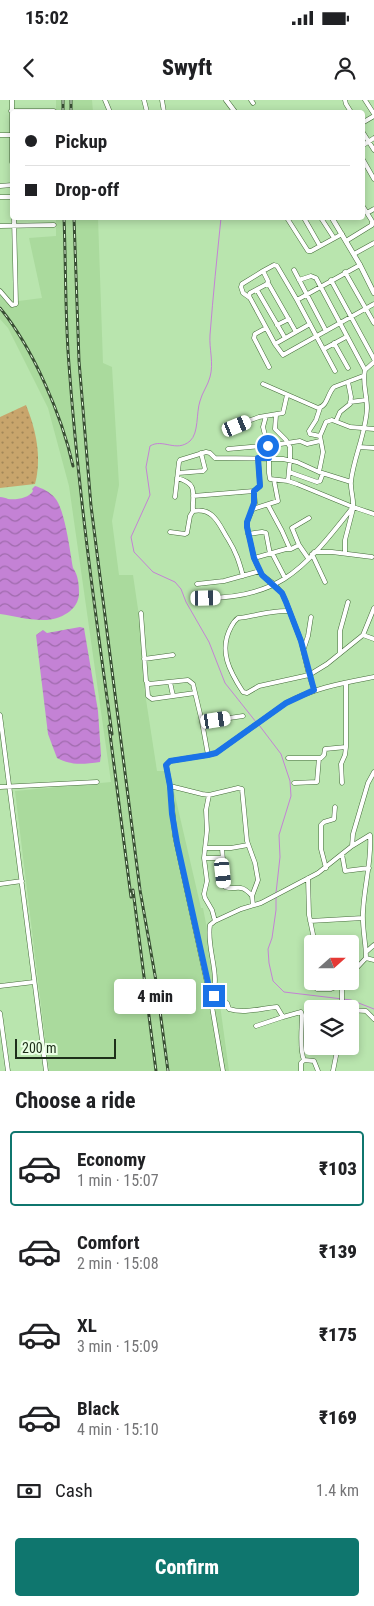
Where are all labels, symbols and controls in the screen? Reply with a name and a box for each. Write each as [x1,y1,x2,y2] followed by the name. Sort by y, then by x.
[25,6,69,29] text: 15:02
[15,54,43,82] icon: back
[331,54,359,82] icon: person
[162,55,212,80] text: Swyft
[55,130,107,153] text: Pickup
[55,178,119,201] text: Drop-off
[220,413,253,439] car
[257,435,279,457] route start
[190,590,221,606] car
[200,710,231,730] car
[213,857,232,889] car
[304,935,359,990] north arrow
[304,935,359,1055] map controls
[114,978,196,1014] callout: 4 min
[203,985,225,1007] route end
[137,987,173,1006] text: 4 min
[304,1000,359,1055] button: layers
[15,1036,116,1059] scale bar
[22,1040,57,1056] text: 200 m
[15,1088,136,1113] text: Choose a ride
[17,1146,62,1191] icon: car
[77,1148,146,1171] text: Economy
[319,1157,357,1180] text: ₹103
[77,1171,159,1190] text: 1 min · 15:07
[17,1229,62,1274] icon: car
[77,1231,140,1254] text: Comfort
[319,1240,357,1263] text: ₹139
[77,1254,159,1273] text: 2 min · 15:08
[17,1312,62,1357] icon: car
[77,1314,97,1337] text: XL
[319,1323,357,1346] text: ₹175
[77,1337,159,1356] text: 3 min · 15:09
[17,1395,62,1440] icon: car
[77,1397,119,1420] text: Black
[319,1406,357,1429] text: ₹169
[77,1420,159,1439] text: 4 min · 15:10
[15,1477,43,1505] icon: cash
[55,1479,93,1502] text: Cash
[316,1481,359,1500] text: 1.4 km
[15,1538,359,1596] button: Confirm

